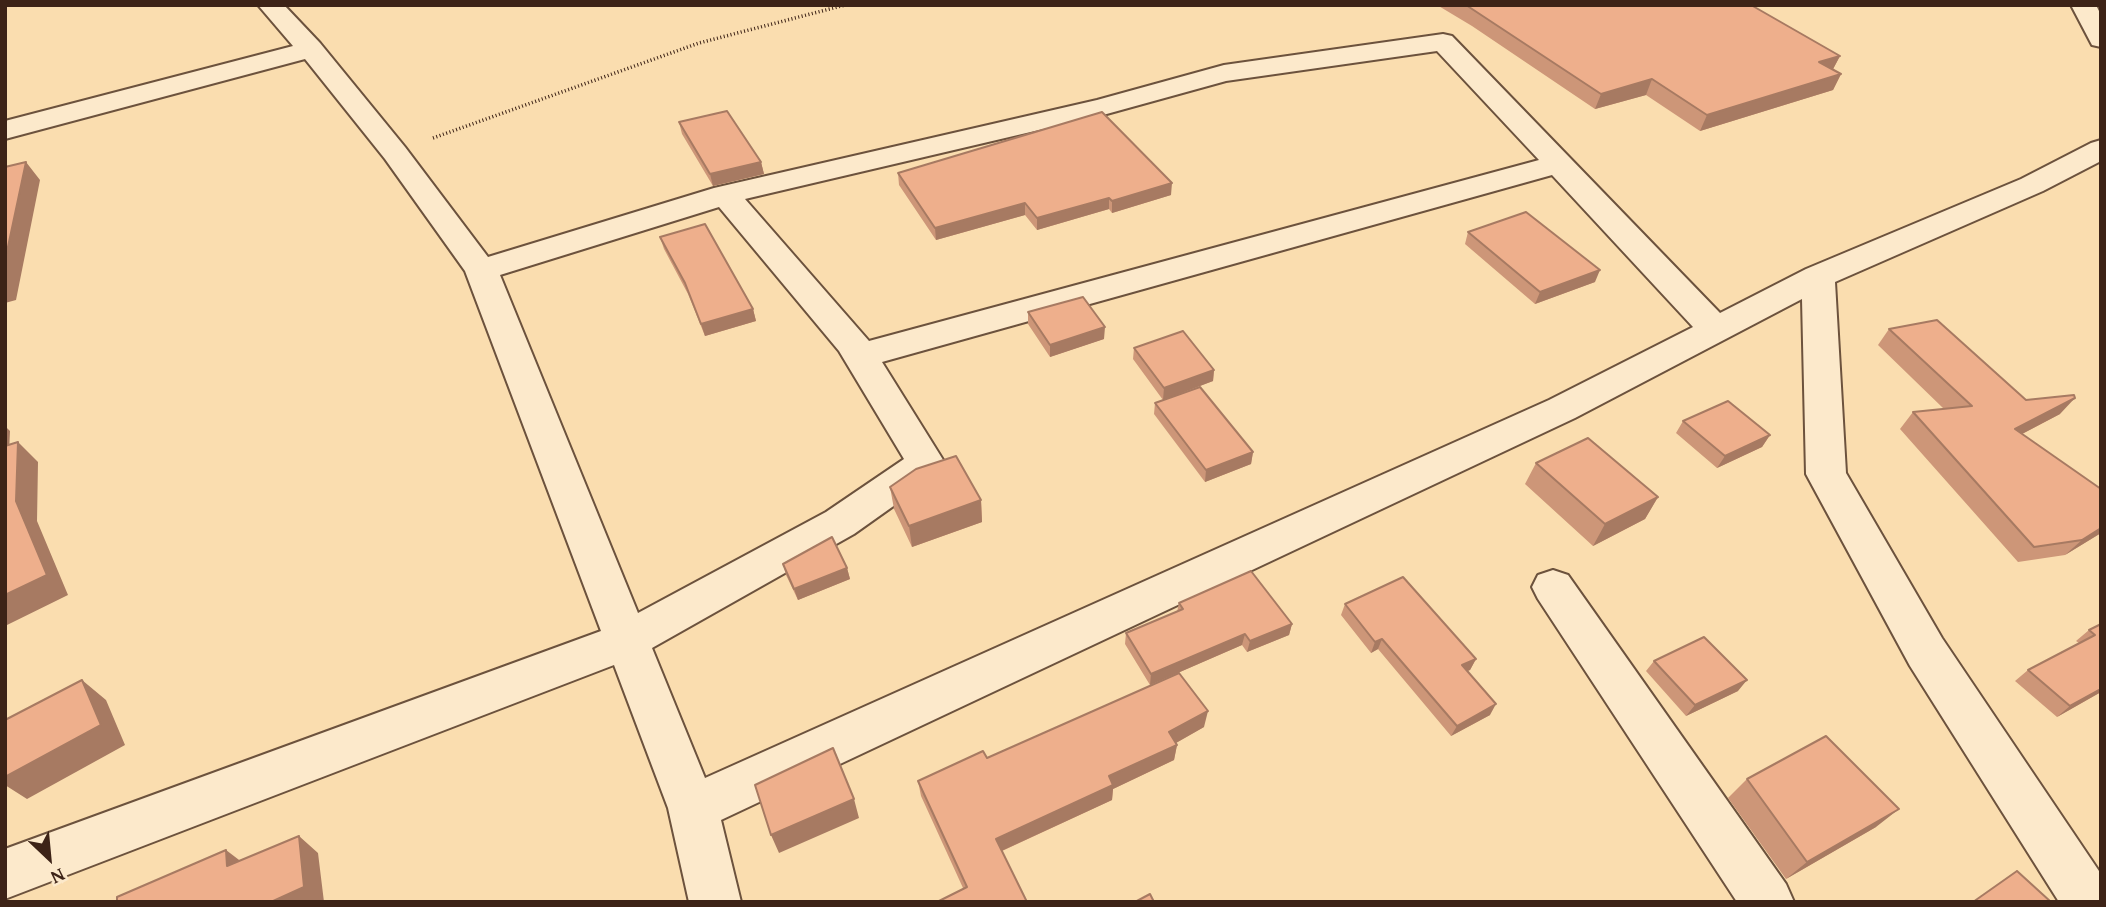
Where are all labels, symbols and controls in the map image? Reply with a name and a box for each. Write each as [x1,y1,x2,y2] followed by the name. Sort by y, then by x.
[14,823,84,893] north arrow
[46,862,70,892] text: N

